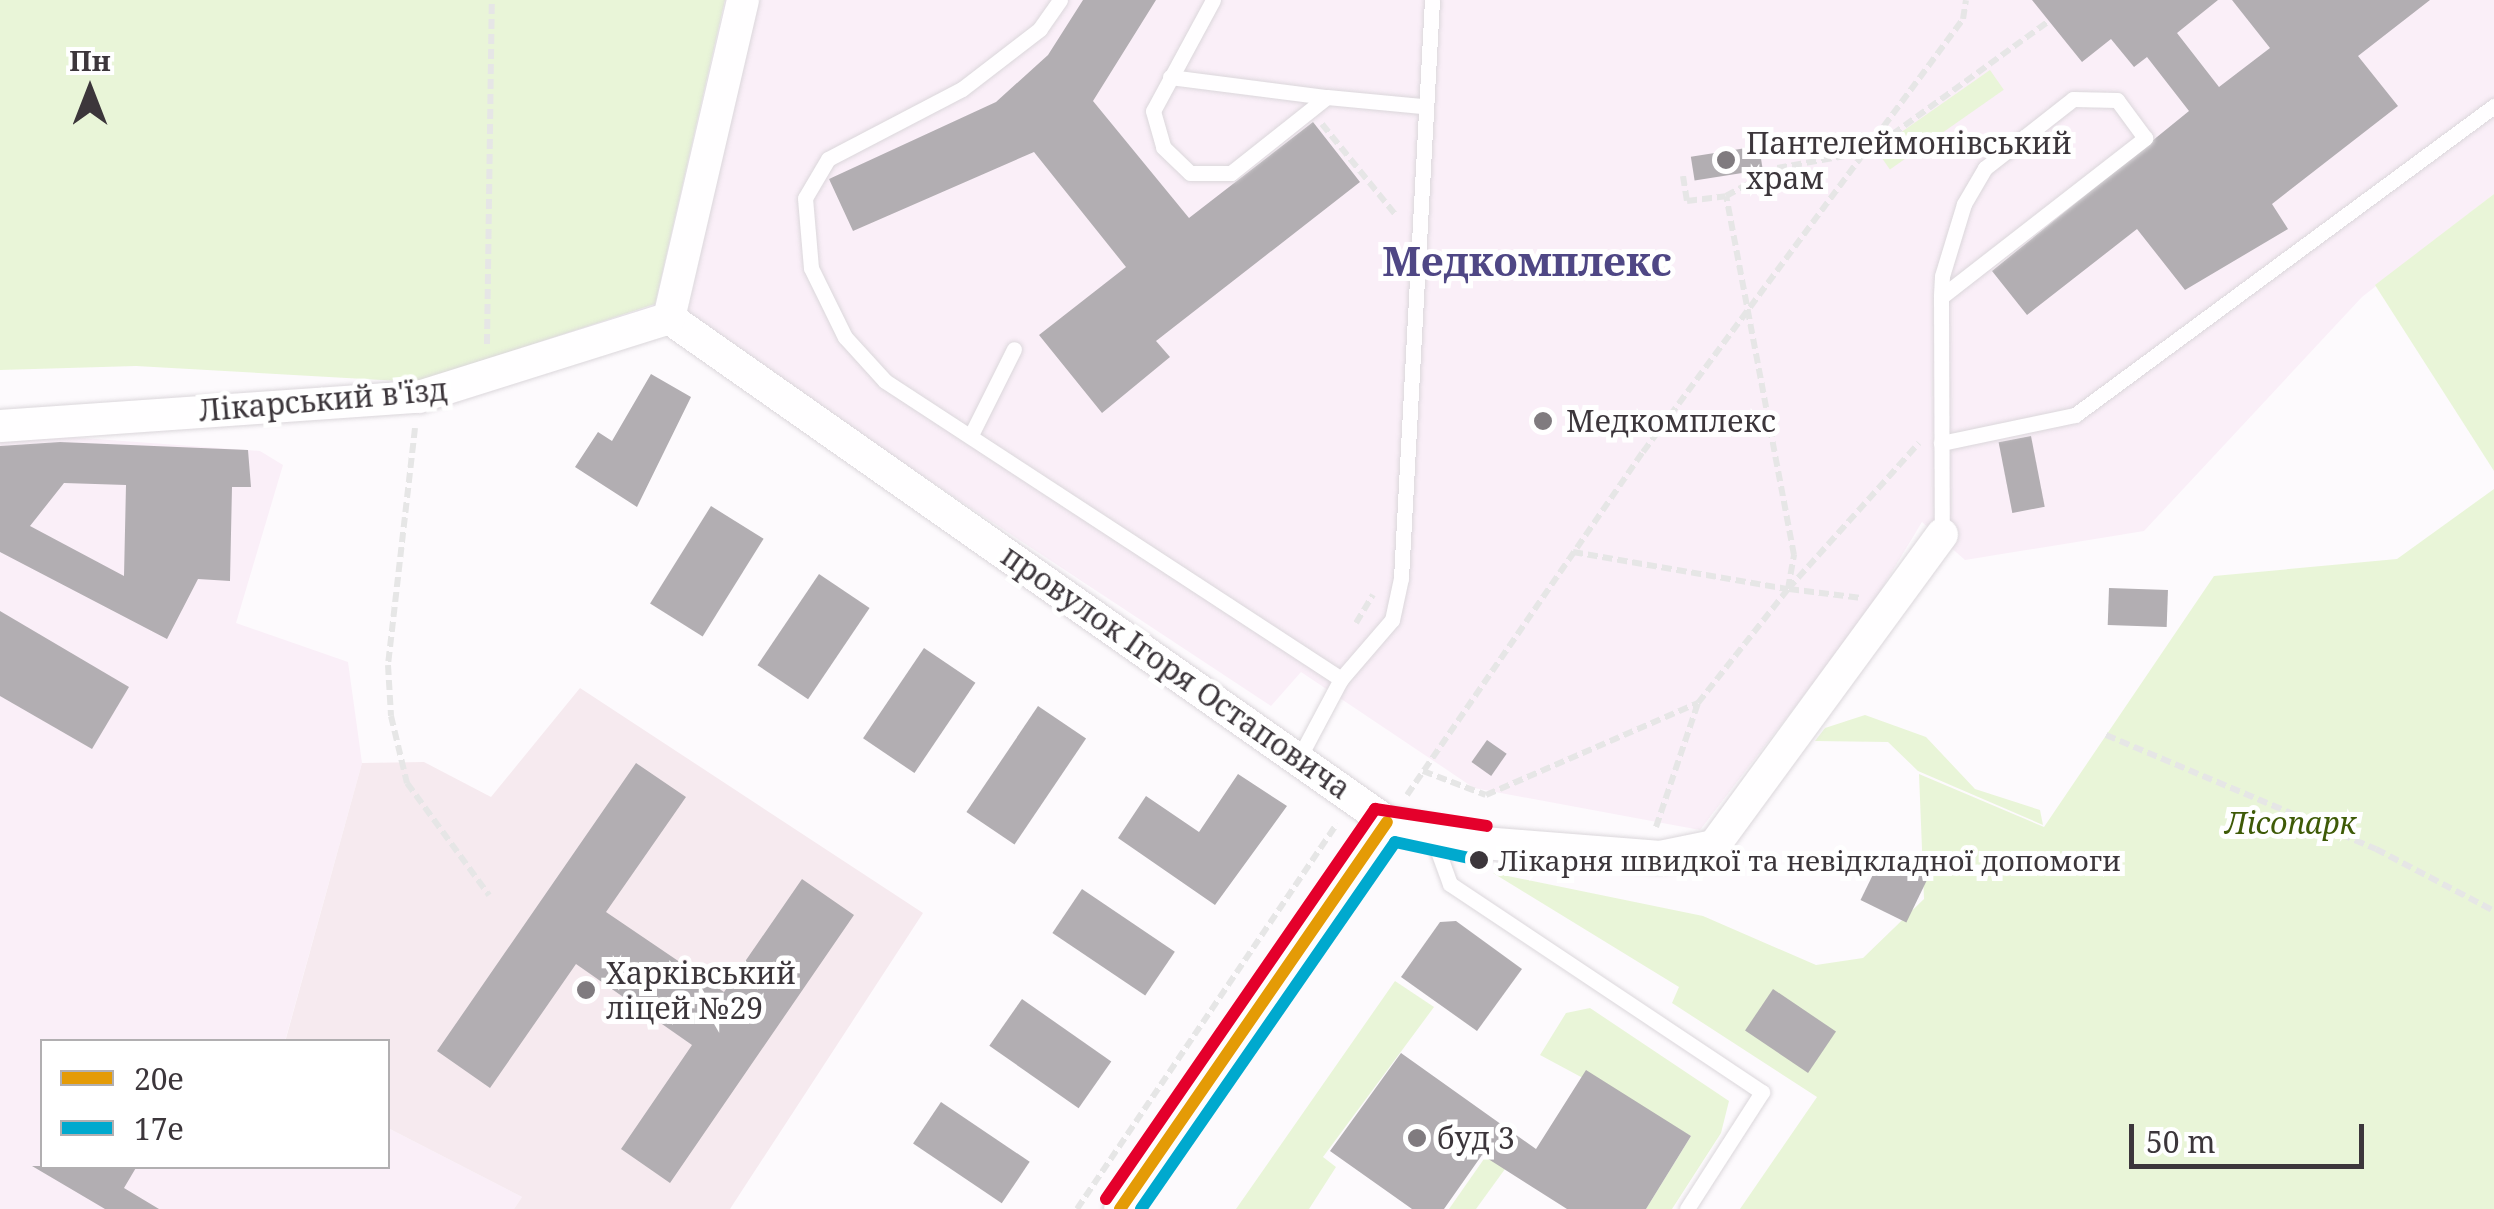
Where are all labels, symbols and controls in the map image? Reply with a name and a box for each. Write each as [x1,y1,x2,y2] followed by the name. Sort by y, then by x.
[40,40,140,140] north arrow
[69,41,111,79] text: Пн
[1746,125,2072,196] place label: Пантелеймонівський храм
[1715,149,1737,171] marker: Пантелеймонівський храм
[1382,237,1672,285] district label: Медкомплекс
[197,371,449,429] street label: Лікарський в'їзд
[1566,403,1776,439] place label: Медкомплекс
[1530,408,1556,434] marker: Медкомплекс
[995,537,1357,807] street label: провулок Ігоря Остаповича
[2225,805,2357,841] park label: Лісопарк
[1498,843,2121,877] place label: Лікарня швидкої та невідкладної допомоги
[1469,850,1489,870] marker: Лікарня швидкої та невідкладної допомоги
[606,955,796,1026] place label: Харківський ліцей №29
[575,979,597,1001] marker: Харківський ліцей №29
[40,1039,390,1169] legend
[134,1058,184,1099] text: 20е
[2134,1104,2369,1166] scale bar
[134,1108,184,1149] text: 17е
[1437,1120,1515,1156] place label: буд 3
[2146,1121,2216,1162] text: 50 m
[1406,1127,1428,1149] marker: буд 3

